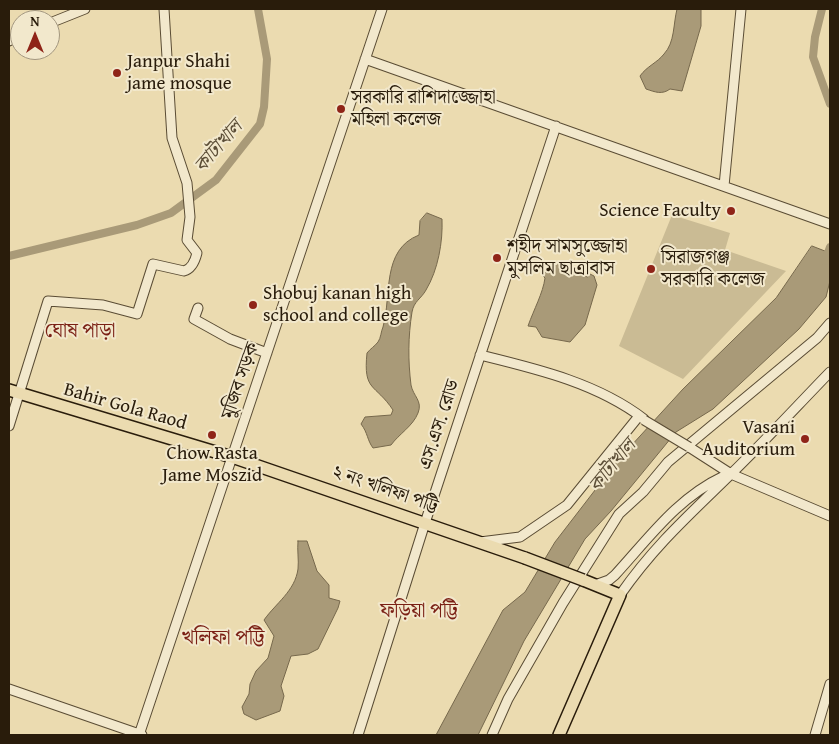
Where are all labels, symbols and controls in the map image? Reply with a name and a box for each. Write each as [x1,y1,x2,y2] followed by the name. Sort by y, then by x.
[10,10,60,60] north arrow
[30,11,40,31] text: N
[127,51,232,95] place label: Janpur Shahi jame mosque
[111,67,123,79] marker: Janpur Shahi jame mosque
[351,87,496,131] place label: সরকারি রাশিদাজ্জোহা মহিলা কলেজ
[335,103,347,115] marker: সরকারি রাশিদাজ্জোহা মহিলা কলেজ
[190,116,248,178] water label: কাটাখাল
[599,200,721,222] place label: Science Faculty
[725,205,737,217] marker: Science Faculty
[507,236,628,280] place label: শহীদ সামসুজ্জোহা মুসলিম ছাত্রাবাস
[661,247,765,291] place label: সিরাজগঞ্জ সরকারি কলেজ
[491,252,503,264] marker: শহীদ সামসুজ্জোহা মুসলিম ছাত্রাবাস
[645,263,657,275] marker: সিরাজগঞ্জ সরকারি কলেজ
[263,283,411,327] place label: Shobuj kanan high school and college
[247,299,259,311] marker: Shobuj kanan high school and college
[45,320,115,344] district label: ঘোষ পাড়া
[217,339,265,423] street label: মুজিব সড়ক
[415,377,465,473] street label: এস.এস. রোড
[61,379,189,435] street label: Bahir Gola Raod
[702,417,795,461] place label: Vasani Auditorium
[206,429,218,441] marker: Chow Rasta Jame Moszid
[799,433,811,445] marker: Vasani Auditorium
[584,435,642,497] water label: কাটাখাল
[162,443,262,487] place label: Chow Rasta Jame Moszid
[329,461,441,519] street label: ২ নং খলিফা পট্টি
[380,600,458,624] district label: ফড়িয়া পট্টি
[181,626,265,652] district label: খলিফা পট্টি

